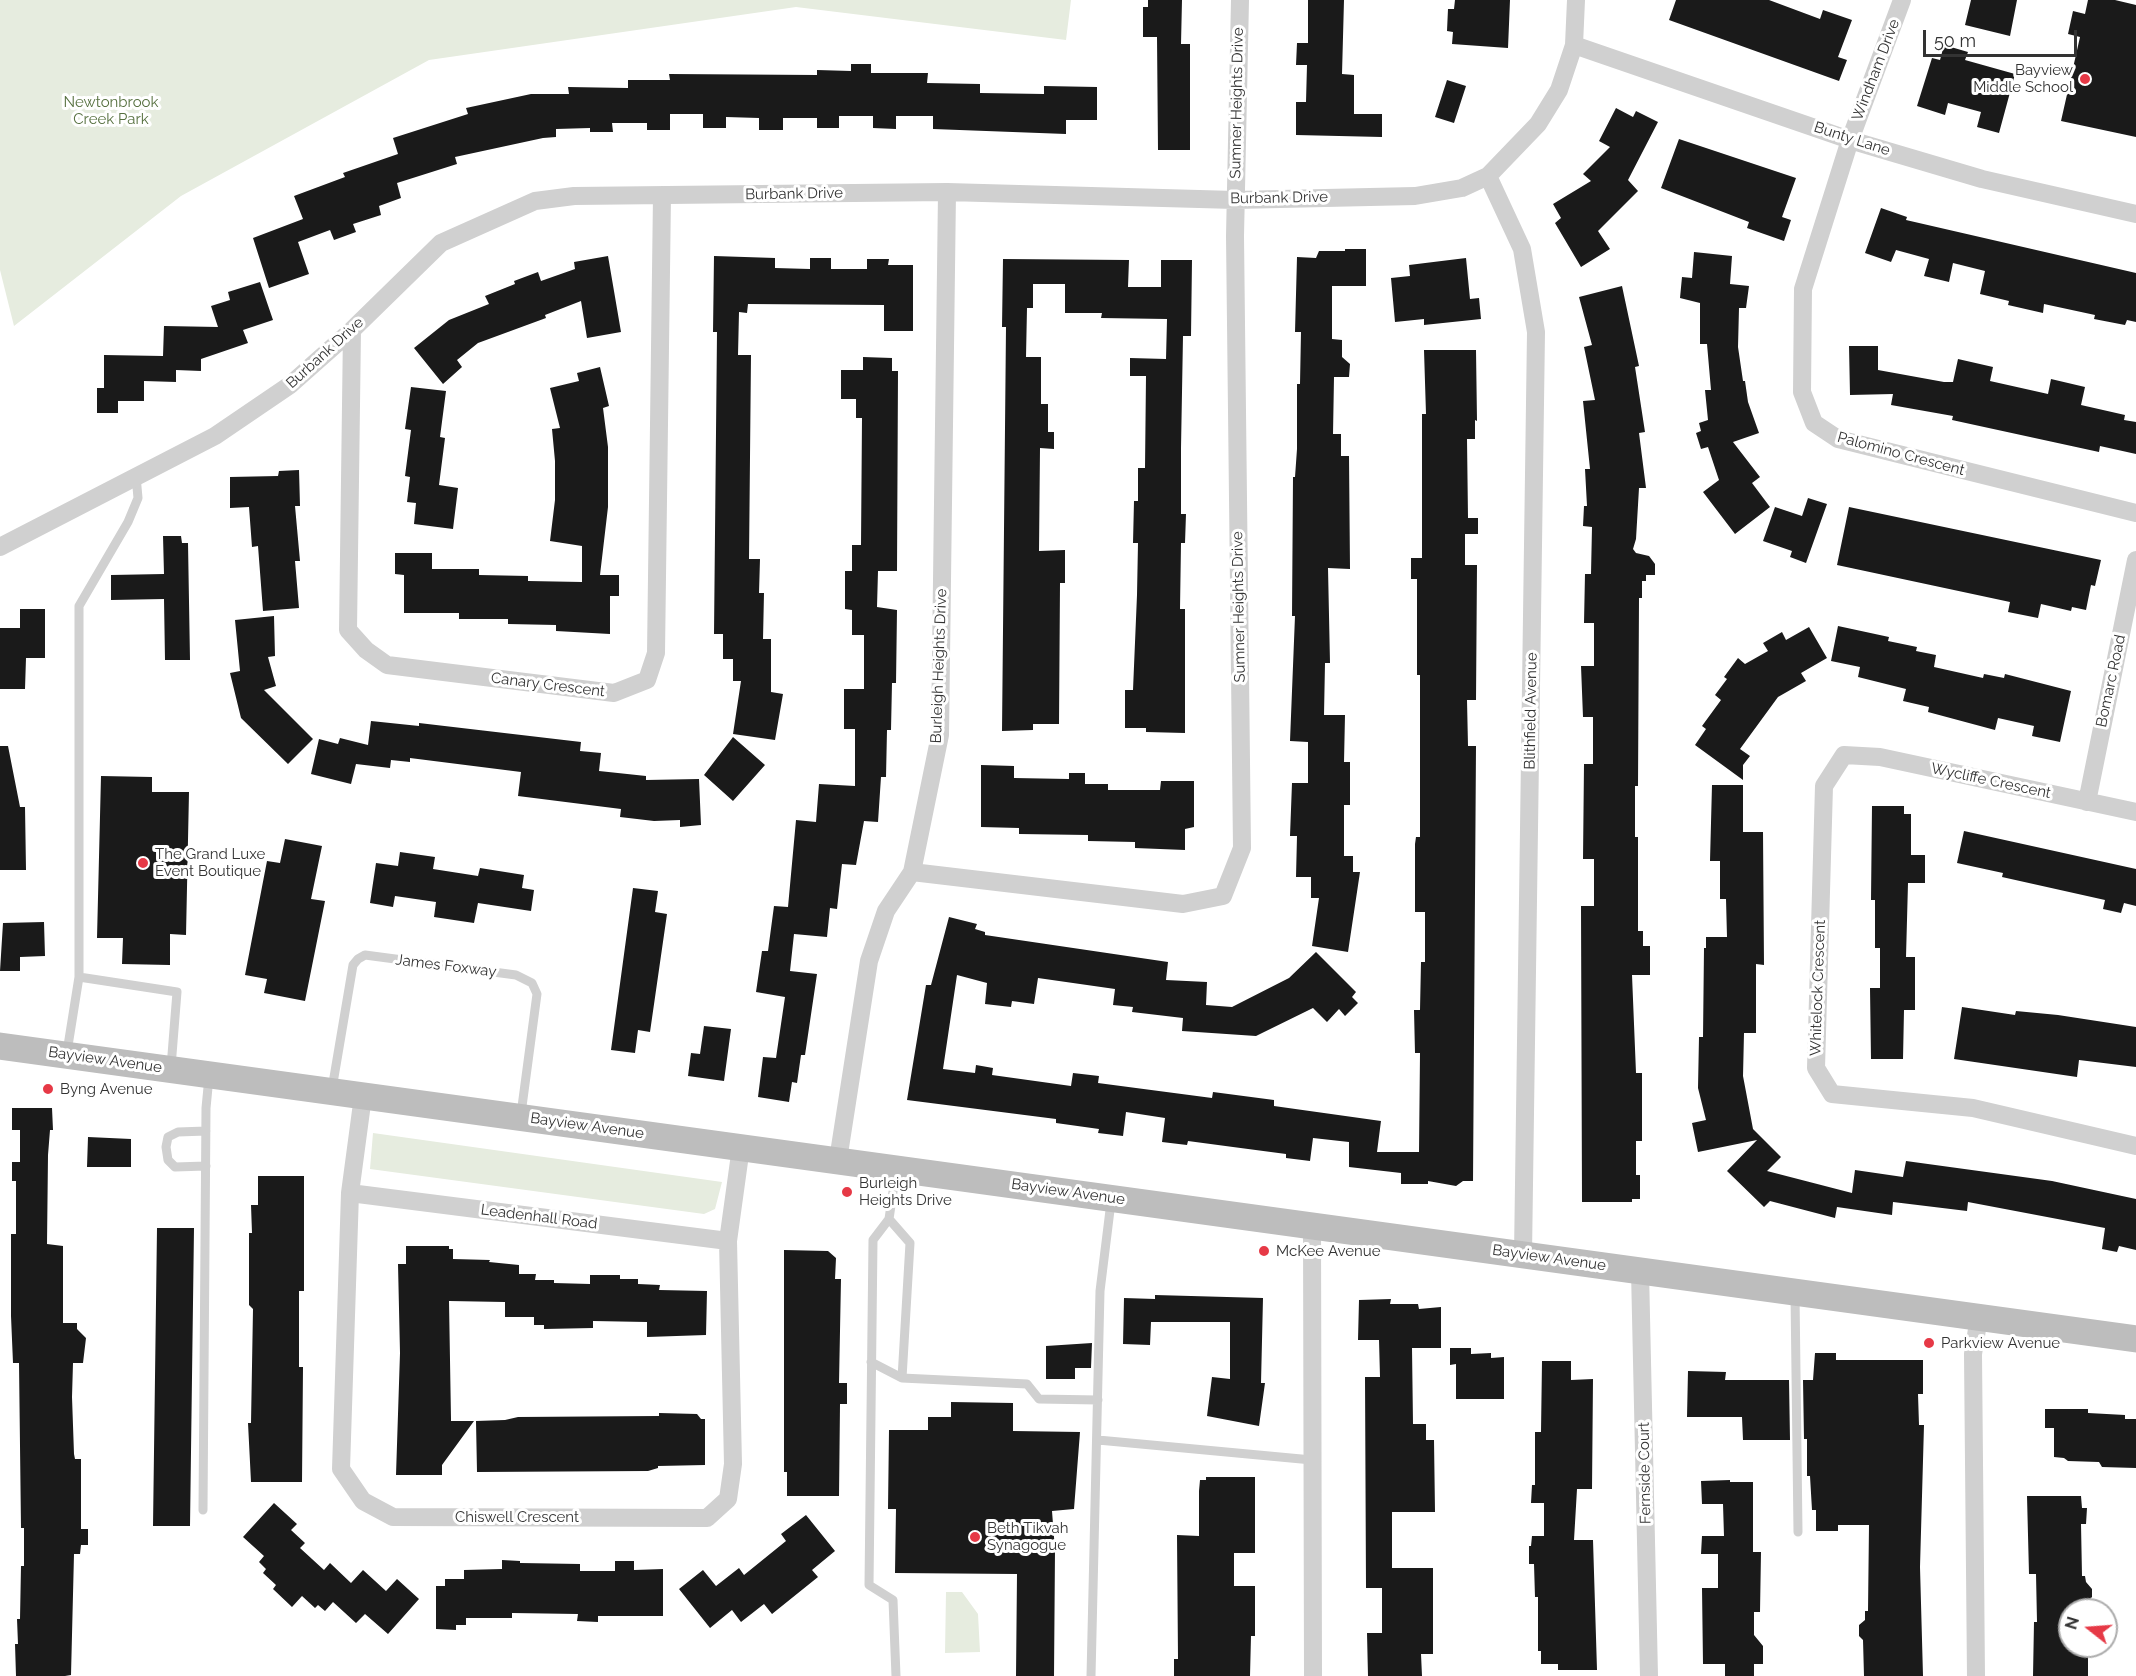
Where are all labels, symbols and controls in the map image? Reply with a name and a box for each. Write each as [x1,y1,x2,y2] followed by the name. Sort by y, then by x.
[1848,17,1904,123] street label: Windham Drive
[1926,18,2080,56] scale bar
[1227,27,1247,179] street label: Sumner Heights Drive
[1934,30,1976,51] text: 50 m
[1973,61,2073,96] place label: Bayview Middle School
[2078,72,2092,86] marker: Bayview Middle School
[64,93,158,128] park label: Newtonbrook Creek Park
[1812,118,1892,160] street label: Bunty Lane
[745,184,843,204] street label: Burbank Drive
[1230,188,1328,208] street label: Burbank Drive
[283,314,367,392] street label: Burbank Drive
[1835,428,1967,480] street label: Palomino Crescent
[1229,531,1249,683] street label: Sumner Heights Drive
[927,588,951,744] street label: Burleigh Heights Drive
[2092,633,2130,729] street label: Bomarc Road
[1521,652,1541,770] street label: Blithfield Avenue
[490,669,606,701] street label: Canary Crescent
[1929,760,2053,802] street label: Wycliffe Crescent
[155,845,265,880] place label: The Grand Luxe Event Boutique
[136,856,150,870] marker: The Grand Luxe Event Boutique
[1807,920,1829,1056] street label: Whitelock Crescent
[395,951,497,981] street label: James Foxway
[47,1043,163,1077] street label: Bayview Avenue
[60,1080,152,1098] place label: Byng Avenue
[41,1082,55,1096] marker: Byng Avenue
[529,1109,645,1143] street label: Bayview Avenue
[859,1174,952,1209] place label: Burleigh Heights Drive
[1010,1175,1126,1209] street label: Bayview Avenue
[840,1185,854,1199] marker: Burleigh Heights Drive
[480,1201,598,1233] street label: Leadenhall Road
[1491,1241,1607,1275] street label: Bayview Avenue
[1276,1242,1381,1260] place label: McKee Avenue
[1257,1244,1271,1258] marker: McKee Avenue
[1941,1334,2060,1352] place label: Parkview Avenue
[1922,1336,1936,1350] marker: Parkview Avenue
[1635,1422,1655,1524] street label: Fernside Court
[455,1508,579,1526] street label: Chiswell Crescent
[987,1519,1068,1554] place label: Beth Tikvah Synagogue
[968,1530,982,1544] marker: Beth Tikvah Synagogue
[2058,1598,2118,1658] north arrow
[2061,1615,2083,1632] text: N

